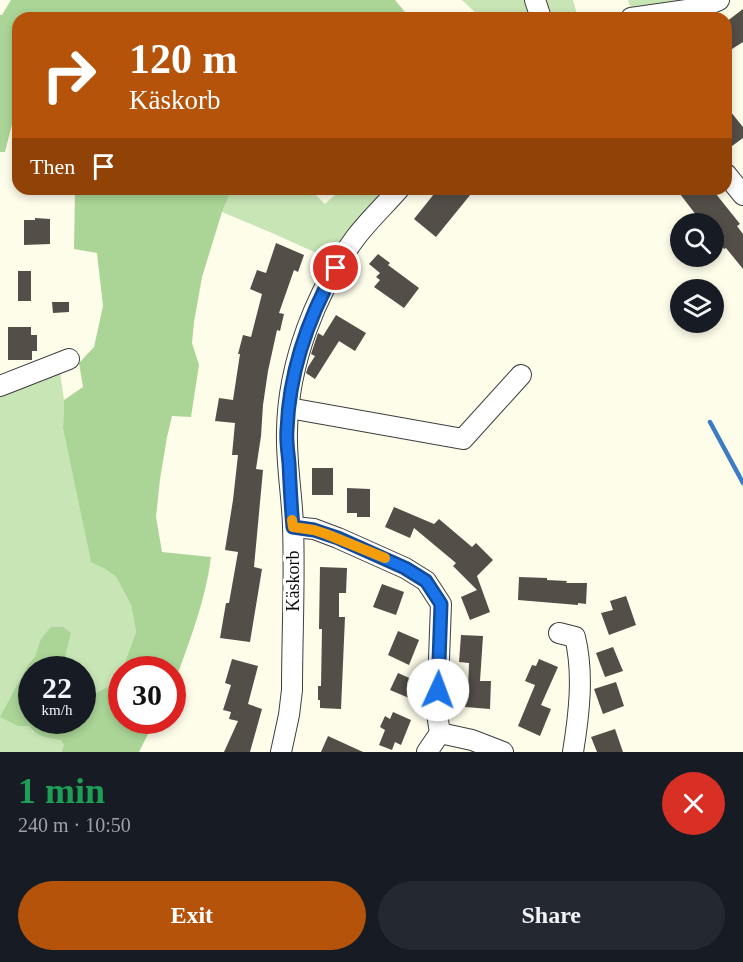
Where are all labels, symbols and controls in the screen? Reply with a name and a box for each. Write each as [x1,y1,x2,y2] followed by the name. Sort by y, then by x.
[30,36,108,114] icon: right
[129,36,238,82] text: 120 m
[129,85,220,115] text: Käskorb
[87,150,120,183] icon: arrive
[30,154,75,179] text: Then
[670,213,724,333] map controls
[670,213,724,267] button: search
[310,242,361,293] pin
[319,251,352,284] icon: arrive
[670,279,724,333] button: layers
[283,551,303,612] street label: Käskorb
[108,656,186,734] speed limit sign: 30
[406,658,470,722] position arrow
[42,671,72,704] text: 22
[42,702,72,718] text: km/h
[18,771,105,811] text: 1 min
[662,772,725,835] button: close
[18,814,131,836] text: 240 m · 10:50
[18,881,366,950] button: Exit
[378,881,725,950] button: Share

